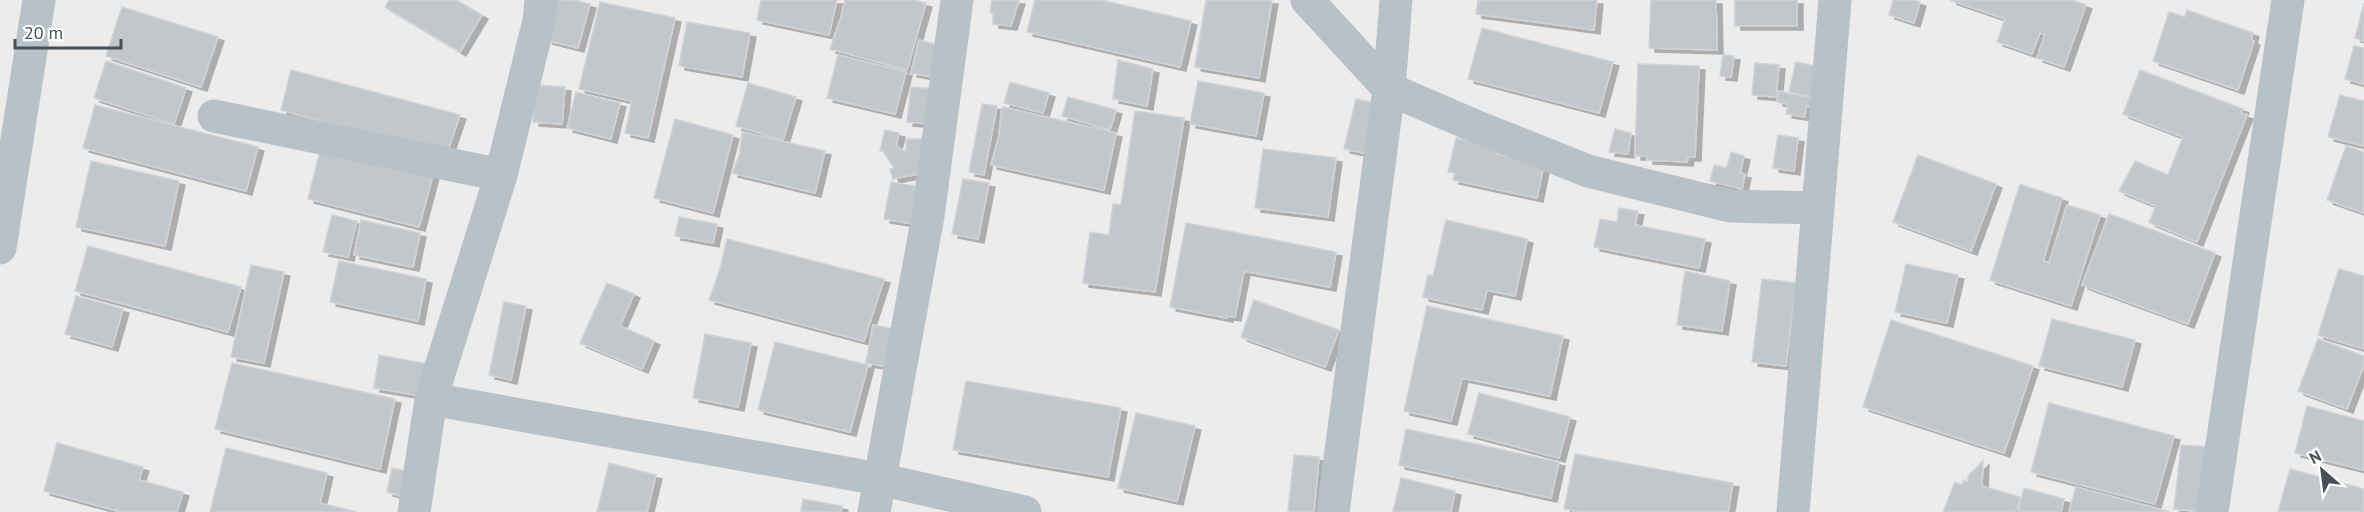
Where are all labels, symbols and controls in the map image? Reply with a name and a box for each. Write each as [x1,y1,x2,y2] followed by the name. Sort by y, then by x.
[15,12,122,50] scale bar
[24,21,63,44] text: 20 m
[2292,440,2352,500] north arrow
[2306,445,2324,468] text: N

